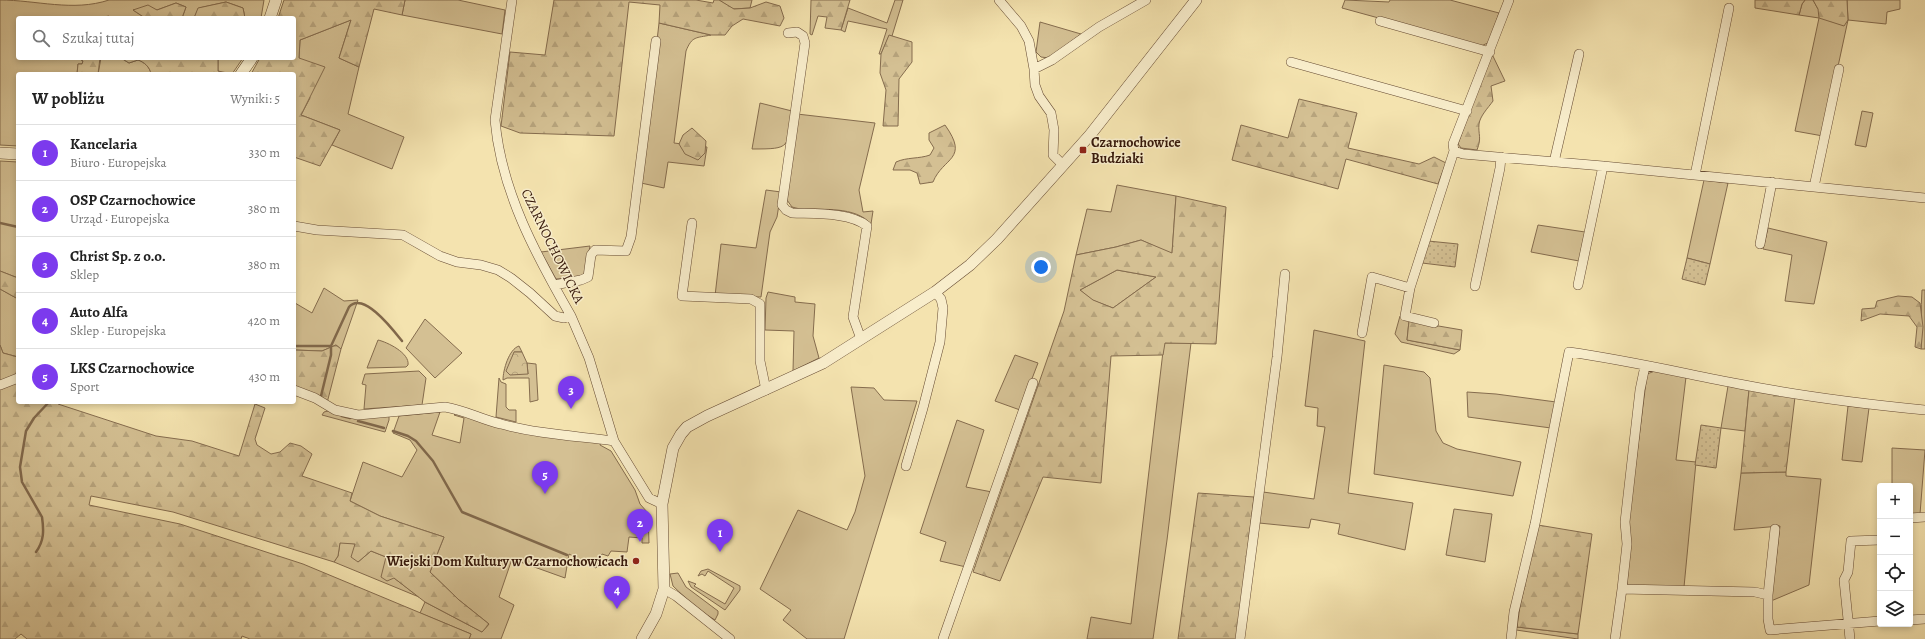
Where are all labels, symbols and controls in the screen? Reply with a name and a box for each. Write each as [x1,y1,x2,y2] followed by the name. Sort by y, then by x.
[16,16,296,60] search box
[30,27,52,49] icon: search
[62,28,135,48] text: Szukaj tutaj
[32,87,104,110] text: W pobliżu
[230,90,280,107] text: Wyniki: 5
[1091,133,1181,168] place label: Czarnochowice Budziaki
[70,134,137,154] text: Kancelaria
[43,144,47,161] text: 1
[249,144,280,161] text: 330 m
[1078,145,1088,155] marker: Czarnochowice Budziaki
[70,154,167,171] text: Biuro · Europejska
[517,186,589,307] street label: CZARNOCHOWICKA
[70,190,196,210] text: OSP Czarnochowice
[42,200,48,217] text: 2
[248,200,280,217] text: 380 m
[70,210,170,227] text: Urząd · Europejska
[70,246,166,266] text: Christ Sp. z o.o.
[42,256,48,273] text: 3
[248,256,280,273] text: 380 m
[1031,257,1051,277] your location
[70,266,99,283] text: Sklep
[70,302,128,322] text: Auto Alfa
[42,312,48,329] text: 4
[248,312,280,329] text: 420 m
[70,322,166,339] text: Sklep · Europejska
[70,358,195,378] text: LKS Czarnochowice
[42,368,48,385] text: 5
[248,368,280,385] text: 430 m
[558,376,584,409] pin: 3
[70,378,100,395] text: Sport
[532,461,558,494] pin: 5
[1877,483,1913,627] map controls
[1877,483,1913,519] button: +
[627,509,653,542] pin: 2
[707,519,733,552] pin: 1
[1877,519,1913,555] button: −
[385,552,628,571] place label: Wiejski Dom Kultury w Czarnochowicach
[1877,555,1913,591] button: locate
[631,556,641,566] marker: Wiejski Dom Kultury w Czarnochowicach
[604,576,630,609] pin: 4
[1877,591,1913,627] button: layers

